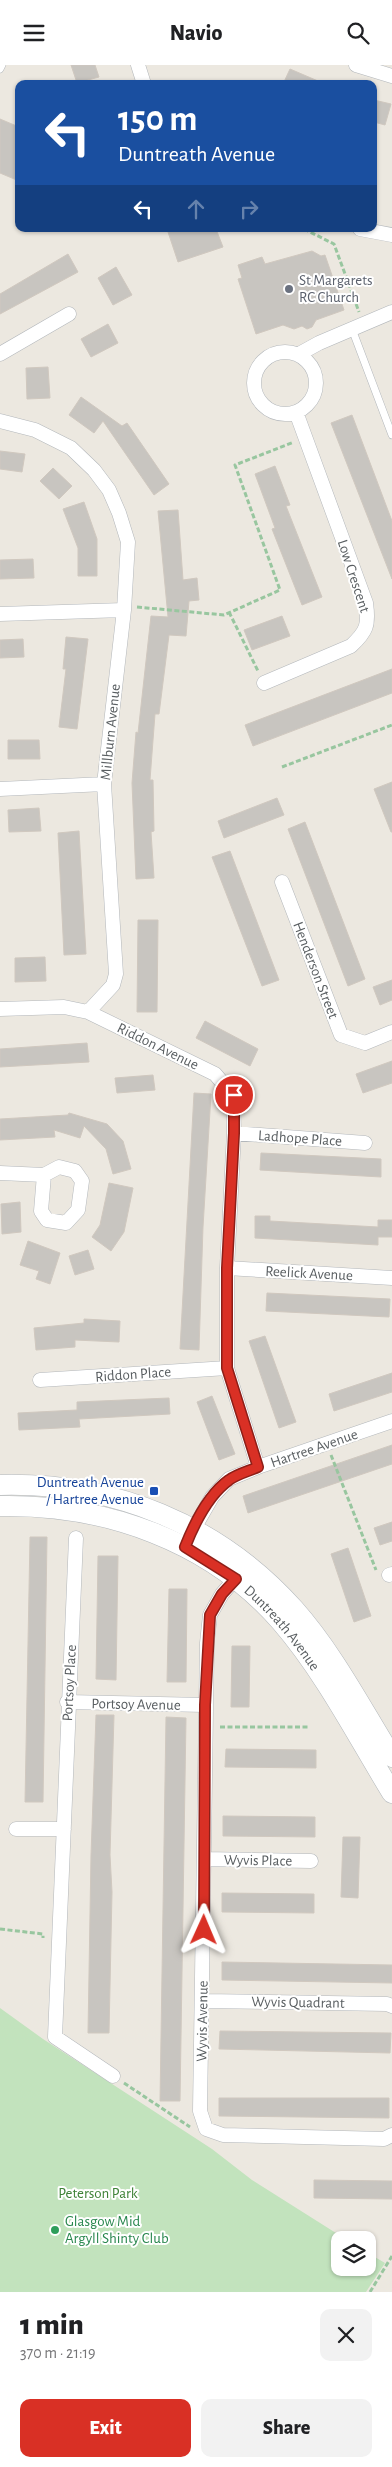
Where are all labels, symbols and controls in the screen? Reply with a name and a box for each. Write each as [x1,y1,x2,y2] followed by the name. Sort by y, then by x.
[20,19,48,47] icon: menu
[344,19,372,47] icon: search
[170,22,222,44] text: Navio
[35,100,100,165] icon: left
[118,102,198,137] text: 150 m
[118,143,275,165] text: Duntreath Avenue
[129,195,157,223] icon: left
[182,195,210,223] icon: ahead
[235,195,263,223] icon: right
[299,273,373,305] place label: St Margarets RC Church
[283,283,295,295] marker: St Margarets RC Church
[335,538,372,615] street label: Low Crescent
[98,683,123,781] street label: Millburn Avenue
[290,920,341,1021] street label: Henderson Street
[115,1020,201,1073] street label: Riddon Avenue
[213,1074,255,1116] pin
[220,1081,248,1109] icon: arrive
[257,1128,343,1149] street label: Ladhope Place
[265,1264,353,1283] street label: Reelick Avenue
[95,1364,172,1385] street label: Riddon Place
[269,1427,360,1470] street label: Hartree Avenue
[37,1475,144,1507] place label: Duntreath Avenue / Hartree Avenue
[148,1485,160,1497] marker: Duntreath Avenue / Hartree Avenue
[241,1583,322,1673] street label: Duntreath Avenue
[60,1644,79,1722] street label: Portsoy Place
[91,1696,181,1713] street label: Portsoy Avenue
[224,1852,292,1869] street label: Wyvis Place
[177,1903,229,1955] position arrow
[194,1980,211,2062] street label: Wyvis Avenue
[251,1994,345,2011] street label: Wyvis Quadrant
[58,2186,138,2201] park label: Peterson Park
[65,2214,169,2246] place label: Glasgow Mid Argyll Shinty Club
[49,2224,61,2236] marker: Glasgow Mid Argyll Shinty Club
[331,2231,376,2276] map controls
[331,2231,376,2276] button: layers
[320,2309,372,2361] button: close
[20,2310,84,2340] text: 1 min
[20,2345,96,2361] text: 370 m · 21:19
[20,2399,191,2457] button: Exit
[201,2399,372,2457] button: Share

